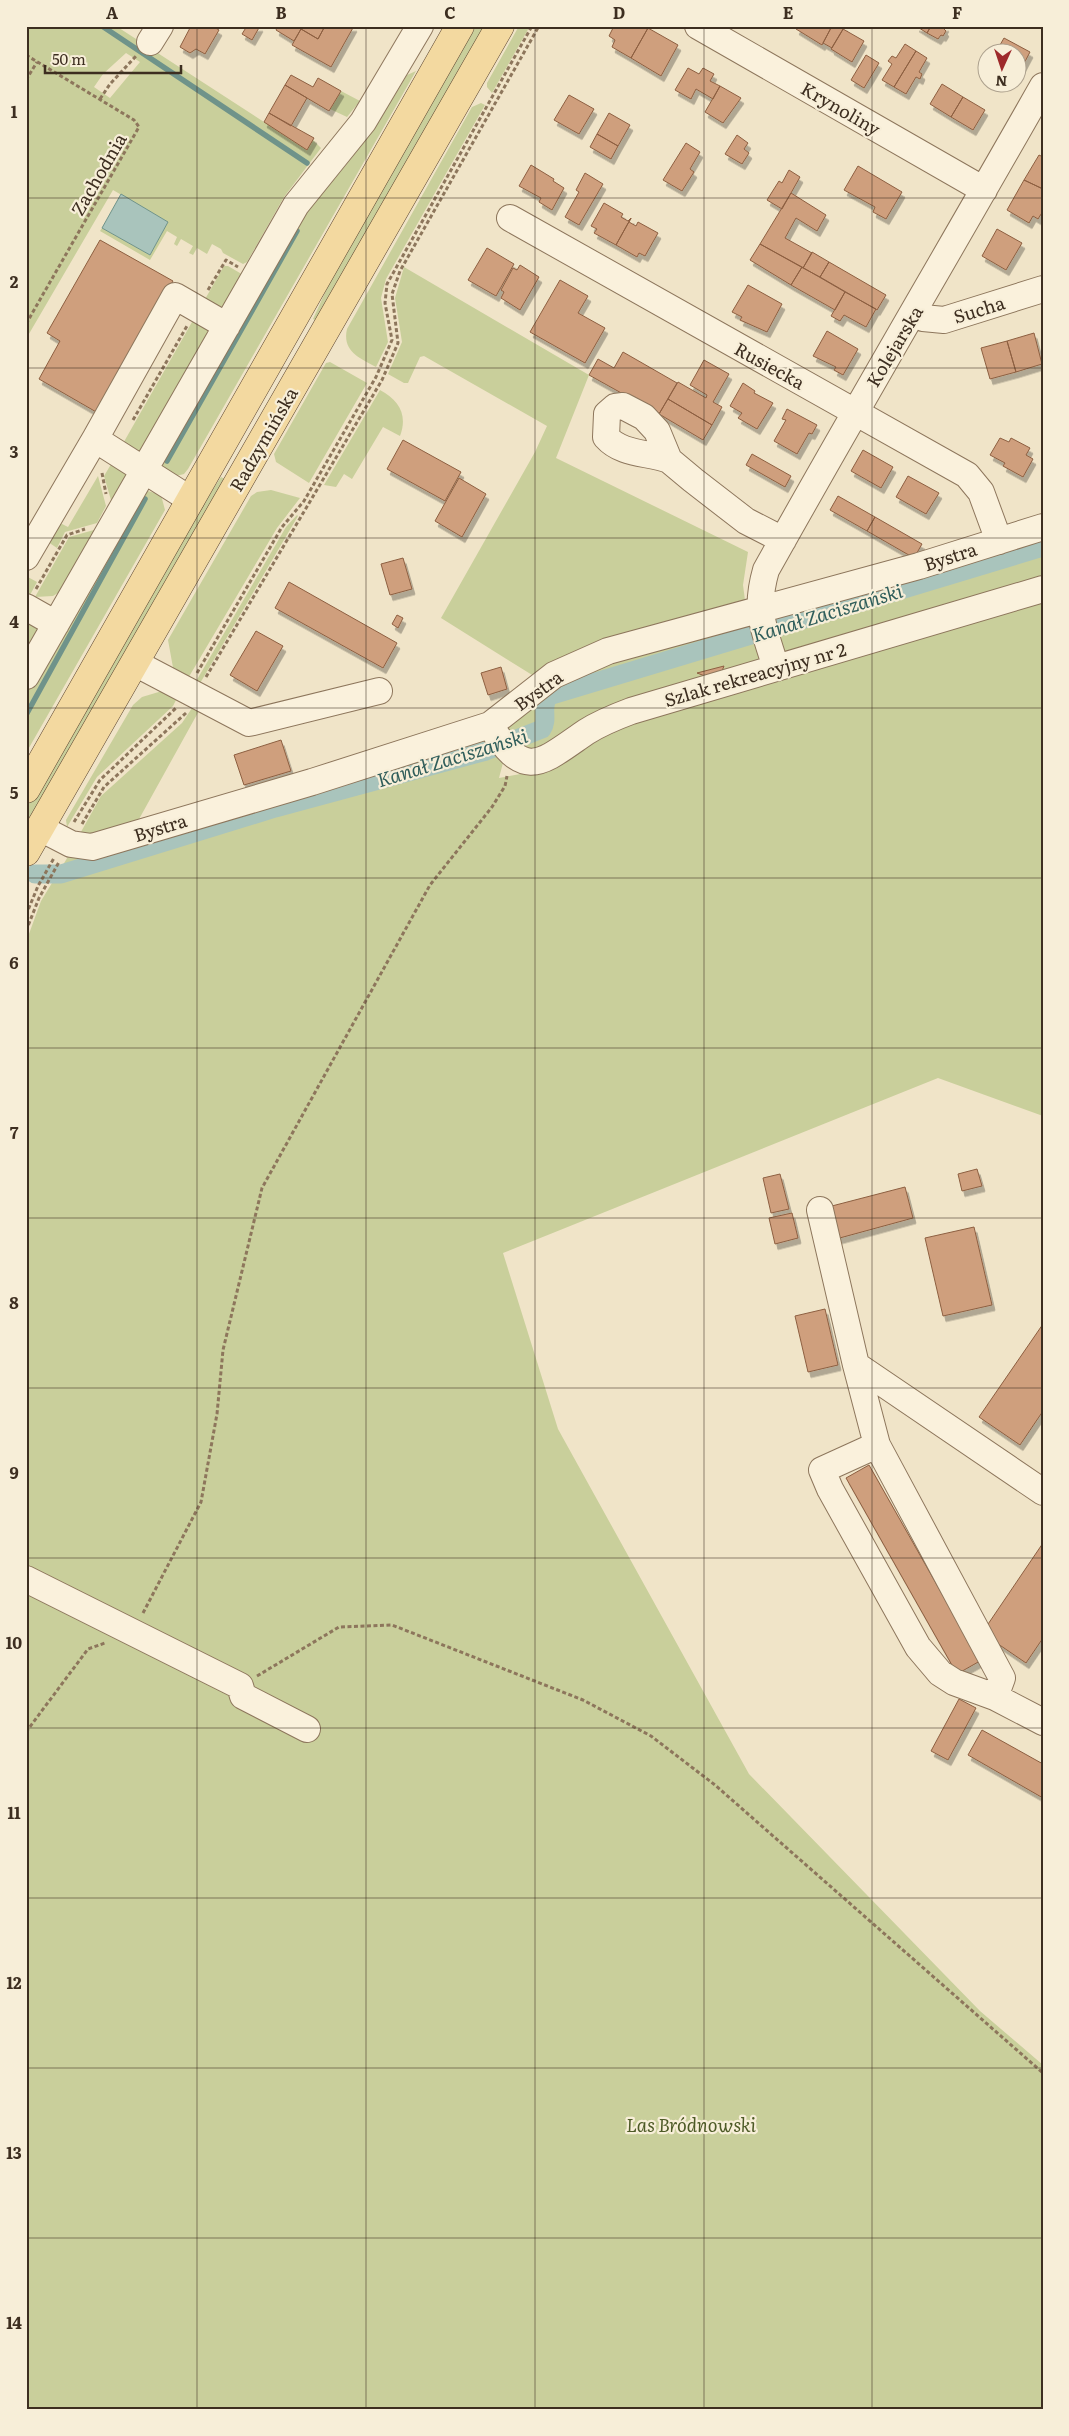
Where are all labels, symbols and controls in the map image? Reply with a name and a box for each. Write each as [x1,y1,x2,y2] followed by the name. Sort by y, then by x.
[106,0,118,24] text: A
[275,0,287,24] text: B
[444,0,456,24] text: C
[613,0,625,24] text: D
[783,0,794,24] text: E
[952,0,962,24] text: F
[45,42,181,74] scale bar
[976,42,1026,92] north arrow
[52,47,86,70] text: 50 m
[995,72,1008,92] text: N
[796,74,886,142] street label: Krynoliny
[11,99,18,123] text: 1
[64,128,133,220] street label: Zachodnia
[10,269,19,293] text: 2
[950,288,1008,330] street label: Sucha
[859,300,929,392] street label: Kolejarska
[730,335,810,396] street label: Rusiecka
[222,382,304,496] street label: Radzymińska
[10,439,19,463] text: 3
[920,535,980,577] street label: Bystra
[748,576,906,648] water label: Kanał Zaciszański
[9,609,19,633] text: 4
[661,635,849,713] street label: Szlak rekreacyjny nr 2
[508,663,568,717] street label: Bystra
[373,721,531,793] water label: Kanał Zaciszański
[10,780,19,804] text: 5
[130,806,190,848] street label: Bystra
[9,950,19,974] text: 6
[10,1120,19,1144] text: 7
[9,1290,19,1314] text: 8
[9,1460,19,1484] text: 9
[6,1630,22,1654] text: 10
[7,1800,21,1824] text: 11
[6,1970,22,1994] text: 12
[626,2111,756,2138] park label: Las Bródnowski
[6,2140,22,2164] text: 13
[6,2310,22,2334] text: 14

